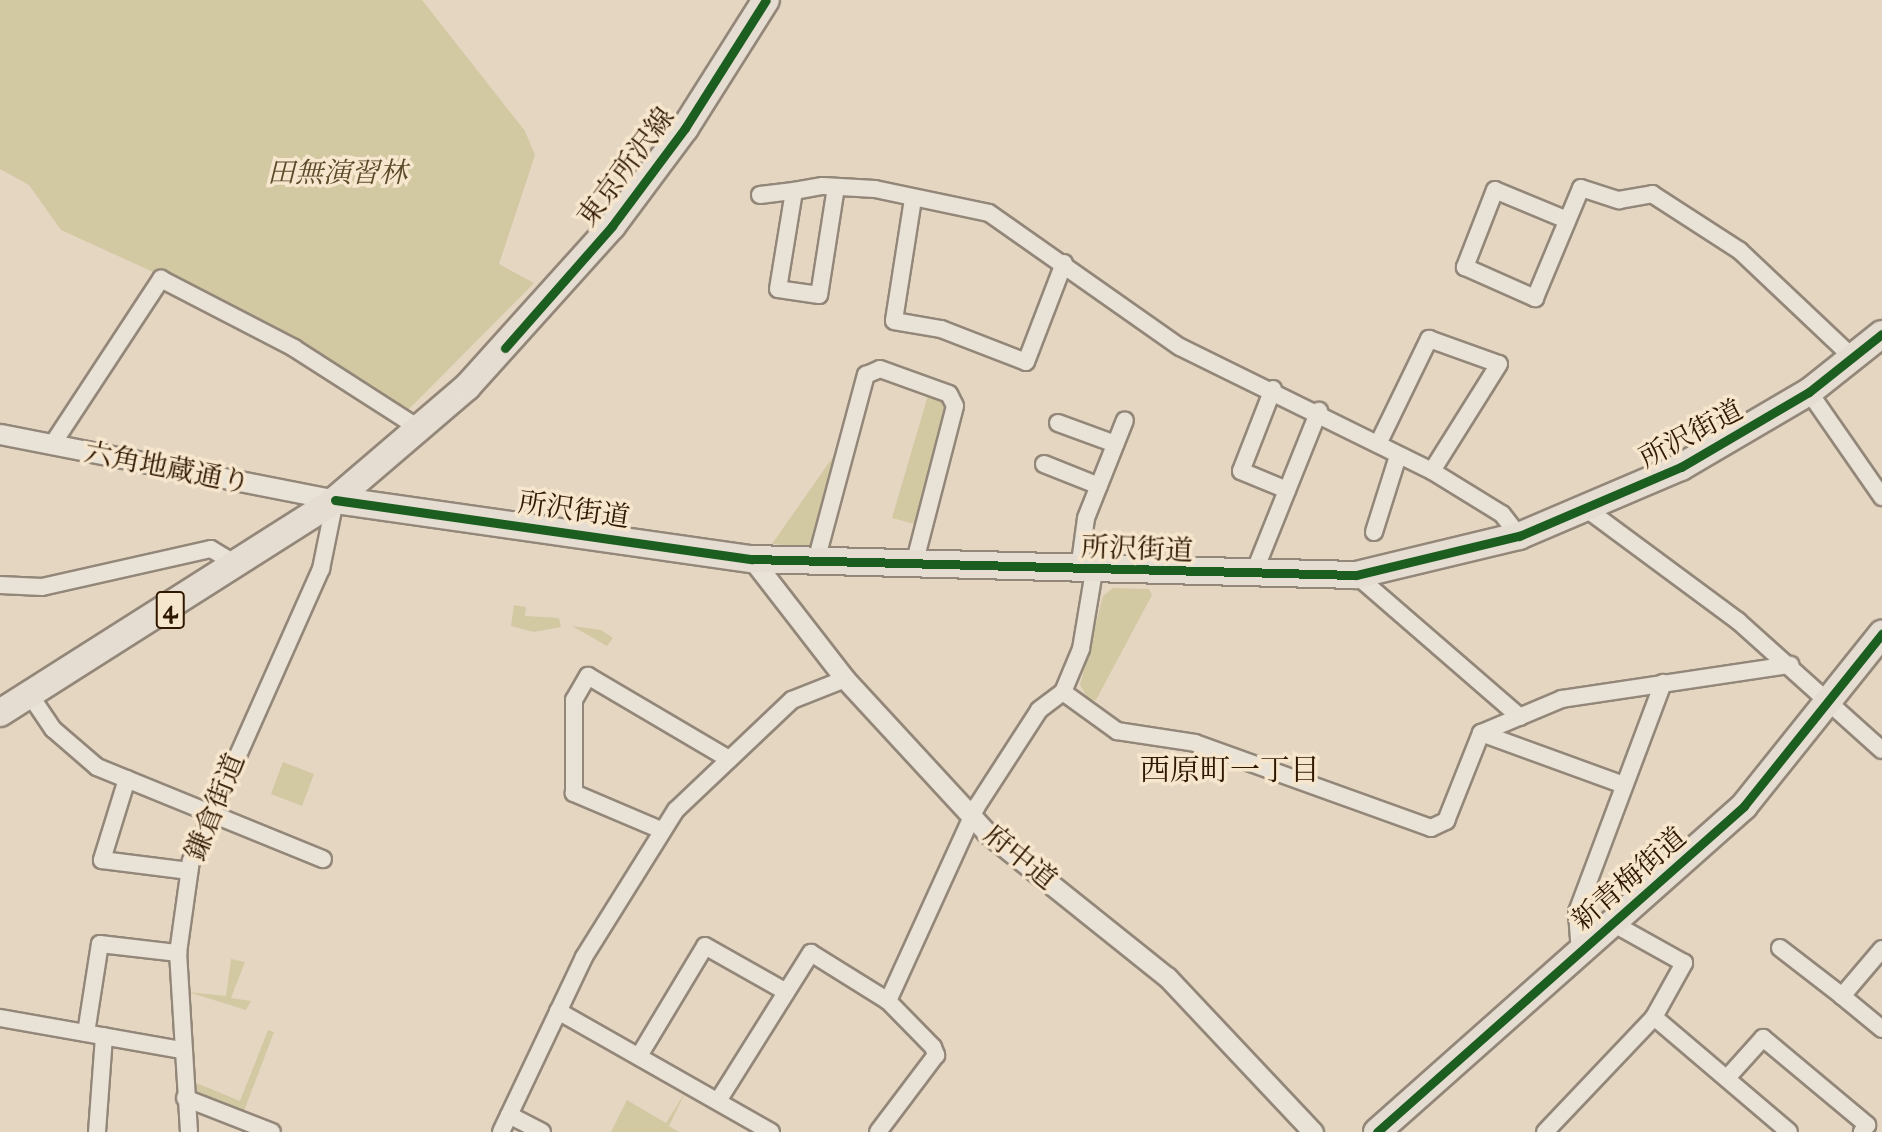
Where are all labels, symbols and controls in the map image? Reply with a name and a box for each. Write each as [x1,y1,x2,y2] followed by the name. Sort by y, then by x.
[570,101,682,233] street label: 東京所沢線
[267,156,407,190] park label: 田無演習林
[1634,393,1748,475] street label: 所沢街道
[81,435,253,501] street label: 六角地蔵通り
[516,486,632,534] street label: 所沢街道
[1080,530,1194,568] street label: 所沢街道
[154,588,186,632] road number: 4
[178,749,252,865] street label: 鎌倉街道
[1140,752,1320,788] district label: 西原町一丁目
[977,818,1063,896] street label: 府中道
[1565,820,1693,938] street label: 新青梅街道

